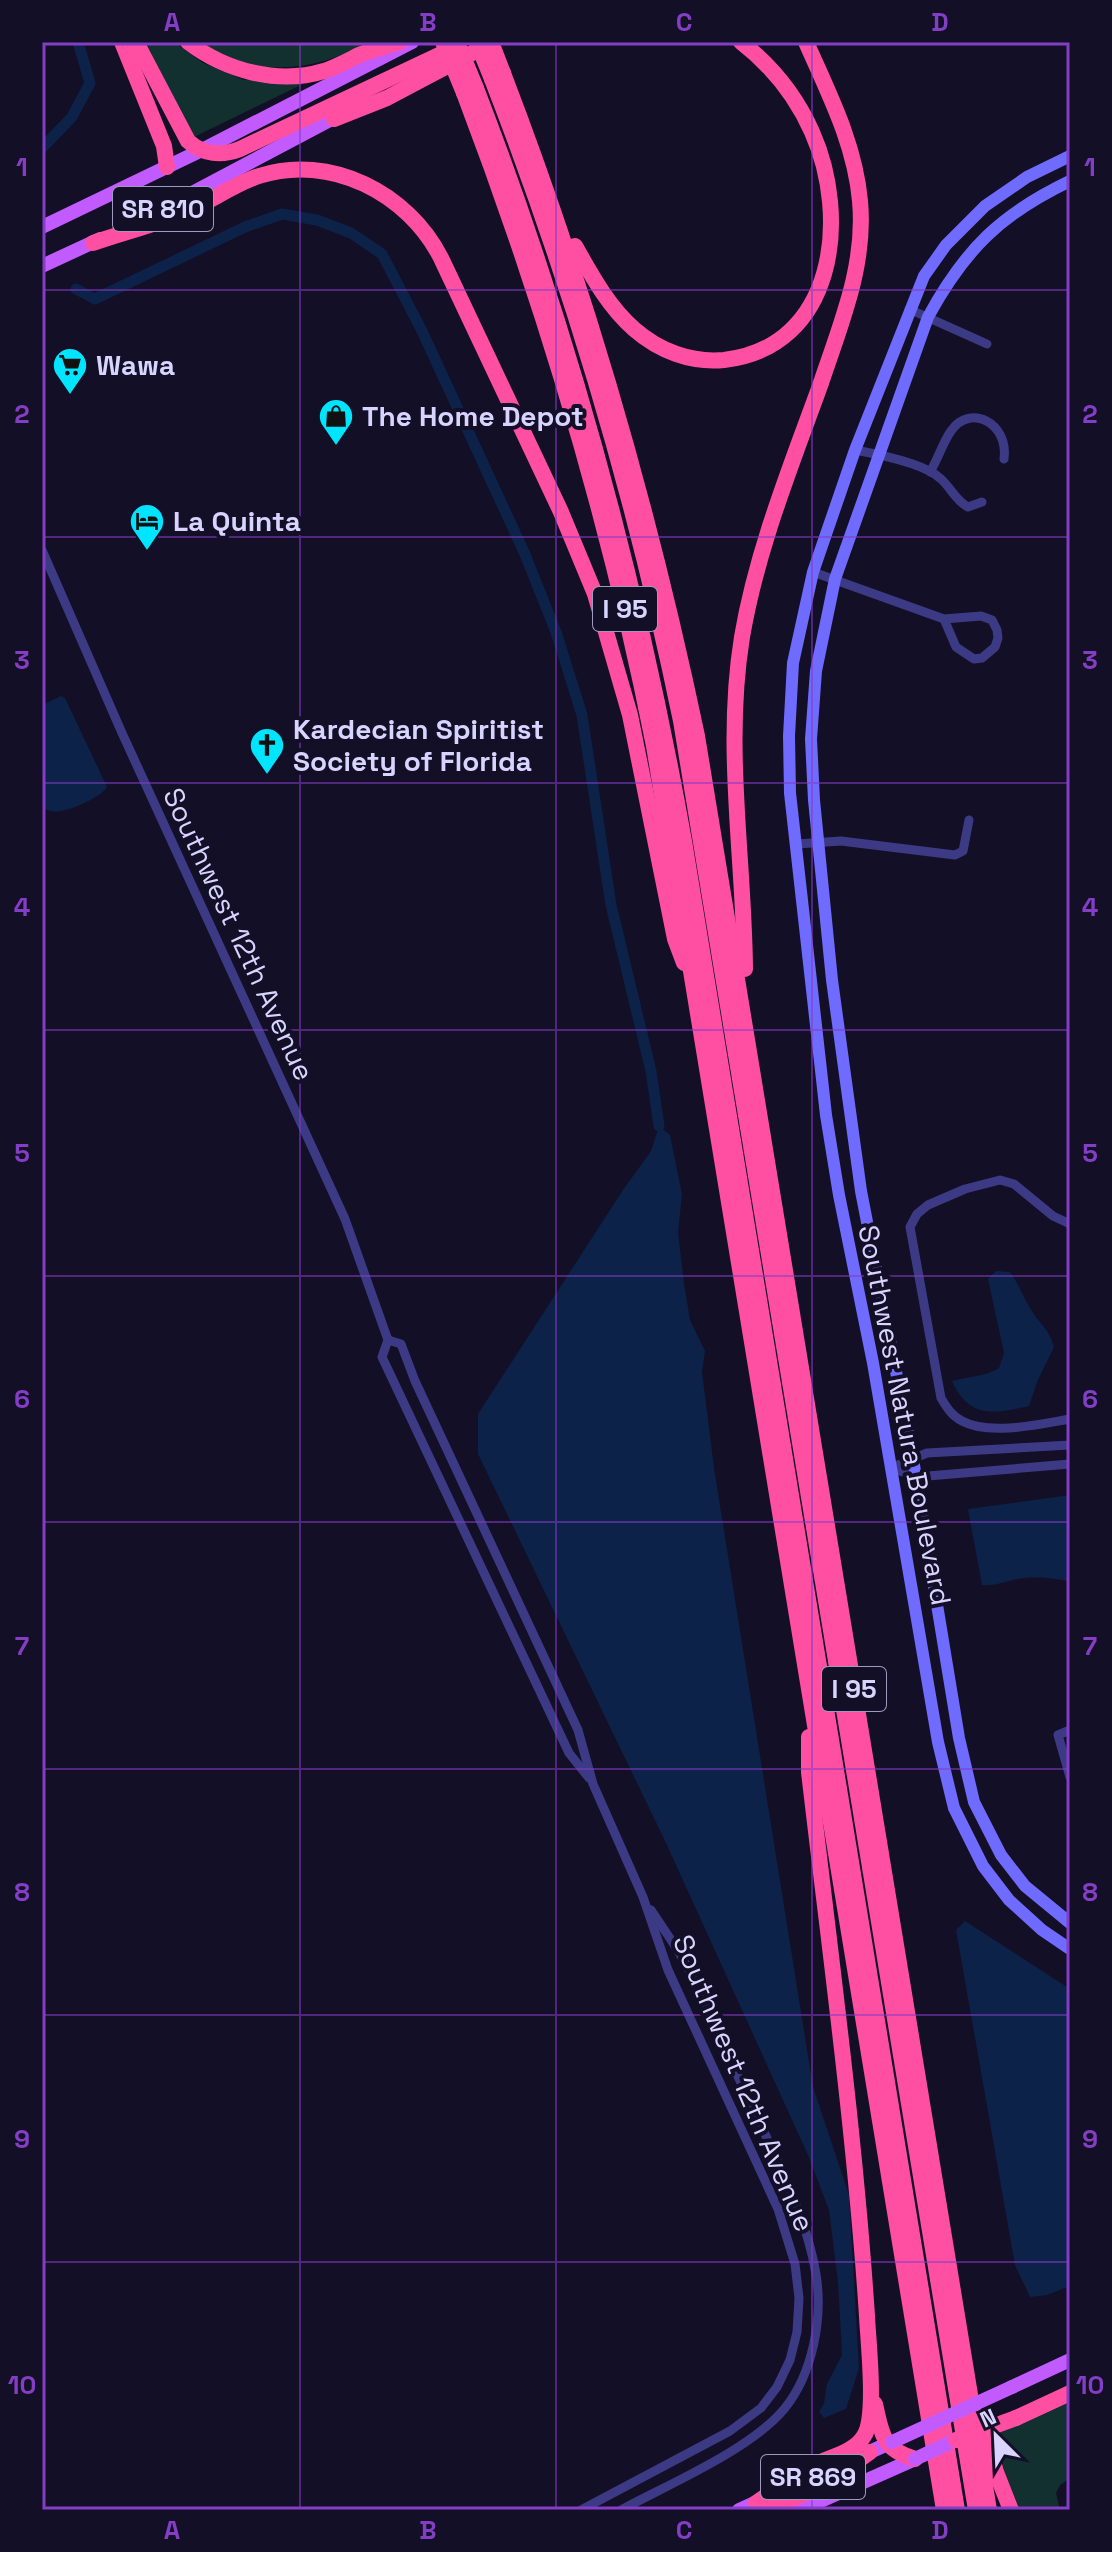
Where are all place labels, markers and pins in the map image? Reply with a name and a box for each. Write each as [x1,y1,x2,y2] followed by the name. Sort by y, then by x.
[51,346,89,396] supermarket icon: Wawa
[96,347,175,383] place label: Wawa
[317,397,355,447] shop icon: The Home Depot
[362,398,584,434] place label: The Home Depot
[128,502,166,552] hotel icon: La Quinta
[173,503,301,539] place label: La Quinta
[293,711,544,779] place label: Kardecian Spiritist Society of Florida
[248,726,286,776] church icon: Kardecian Spiritist Society of Florida

